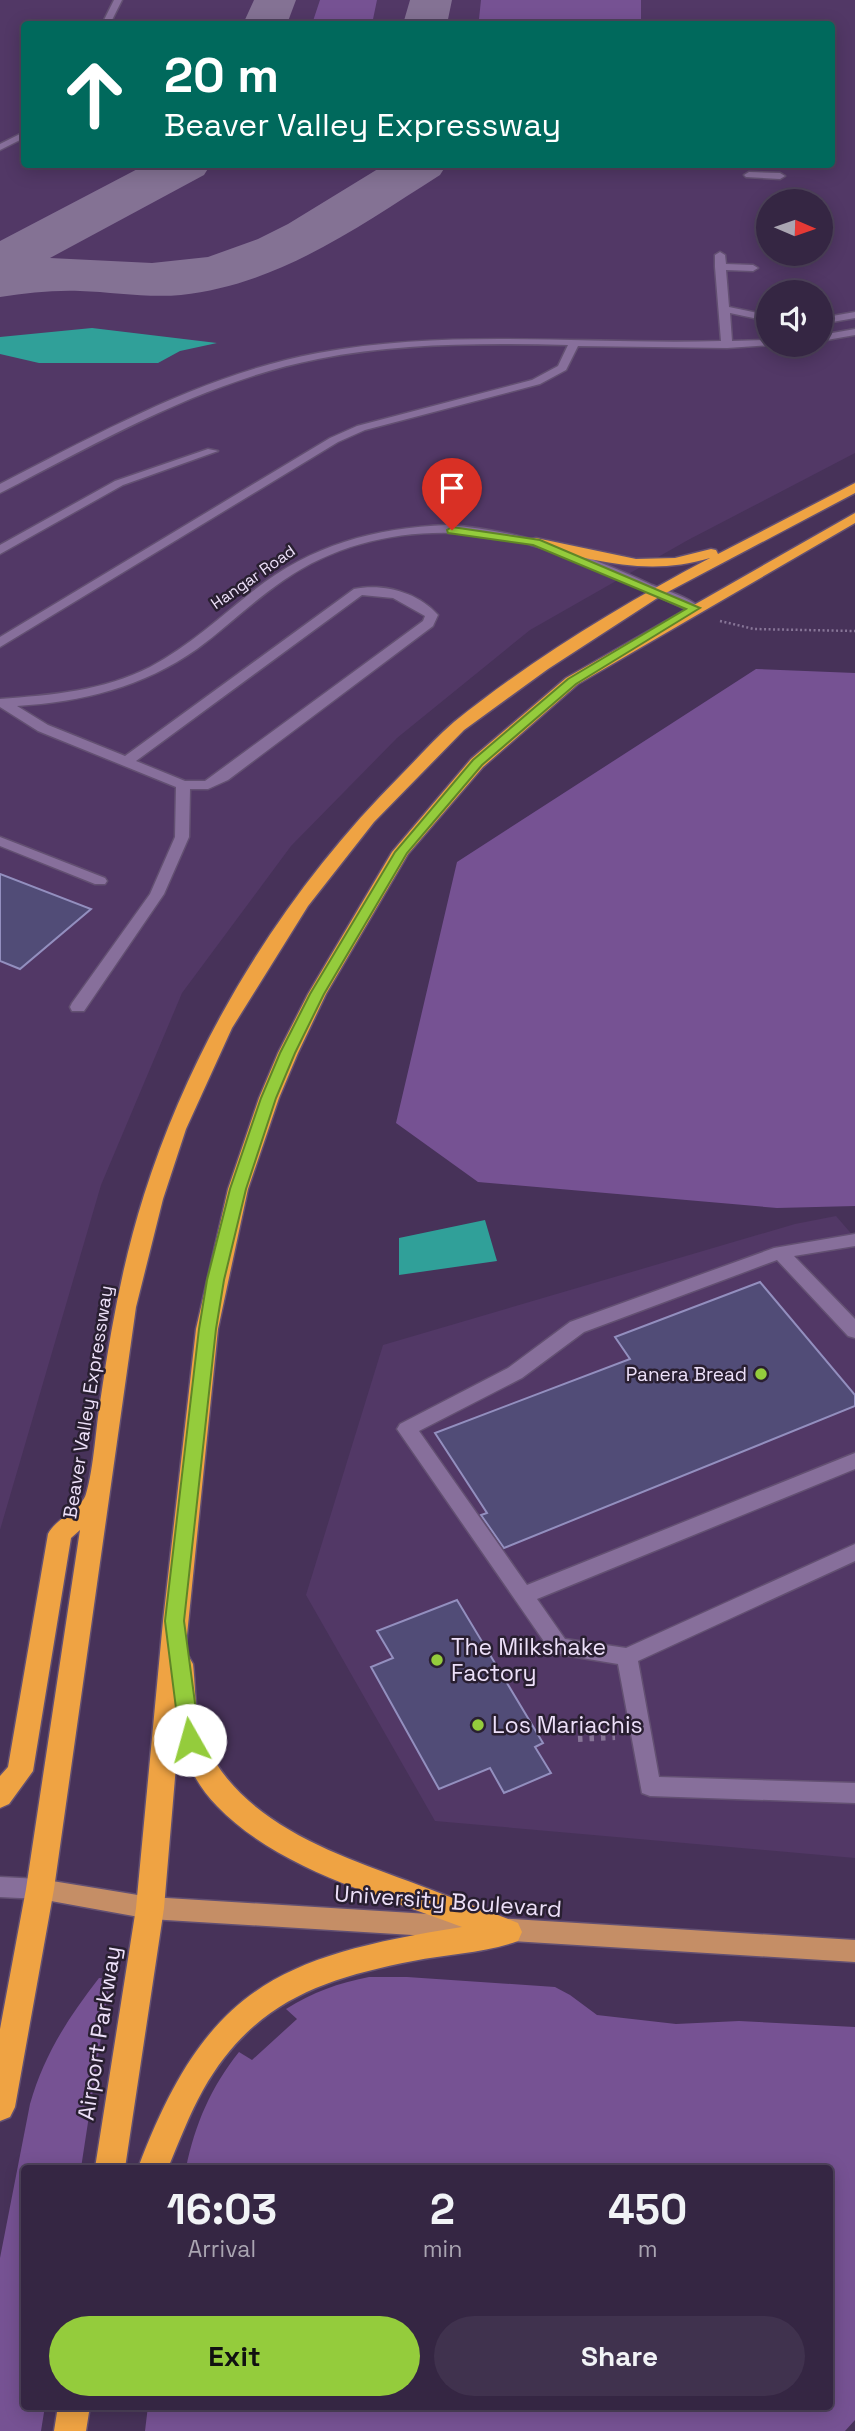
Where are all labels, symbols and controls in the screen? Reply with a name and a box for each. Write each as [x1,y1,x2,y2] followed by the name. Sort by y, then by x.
[164,44,279,106] text: 20 m
[49,49,140,140] icon: ahead
[164,105,561,145] text: Beaver Valley Expressway
[756,189,833,266] north arrow
[756,189,833,357] map controls
[756,280,833,357] button: sound
[422,458,482,530] pin
[433,469,471,507] icon: arrive
[207,540,299,614] street label: Hangar Road
[57,1284,119,1520] street label: Beaver Valley Expressway
[626,1362,747,1387] place label: Panera Bread
[753,1366,769,1382] marker: Panera Bread
[451,1632,606,1688] place label: The Milkshake Factory
[429,1652,445,1668] marker: The Milkshake Factory
[153,1703,227,1777] position arrow
[492,1710,643,1740] place label: Los Mariachis
[470,1717,486,1733] marker: Los Mariachis
[333,1878,563,1924] street label: University Boulevard
[70,1944,128,2122] street label: Airport Parkway
[167,2183,277,2236] text: 16:03
[430,2183,455,2236] text: 2
[608,2183,687,2236] text: 450
[188,2234,256,2264] text: Arrival
[423,2234,462,2264] text: min
[638,2234,658,2264] text: m
[49,2316,420,2396] button: Exit
[434,2316,805,2396] button: Share

